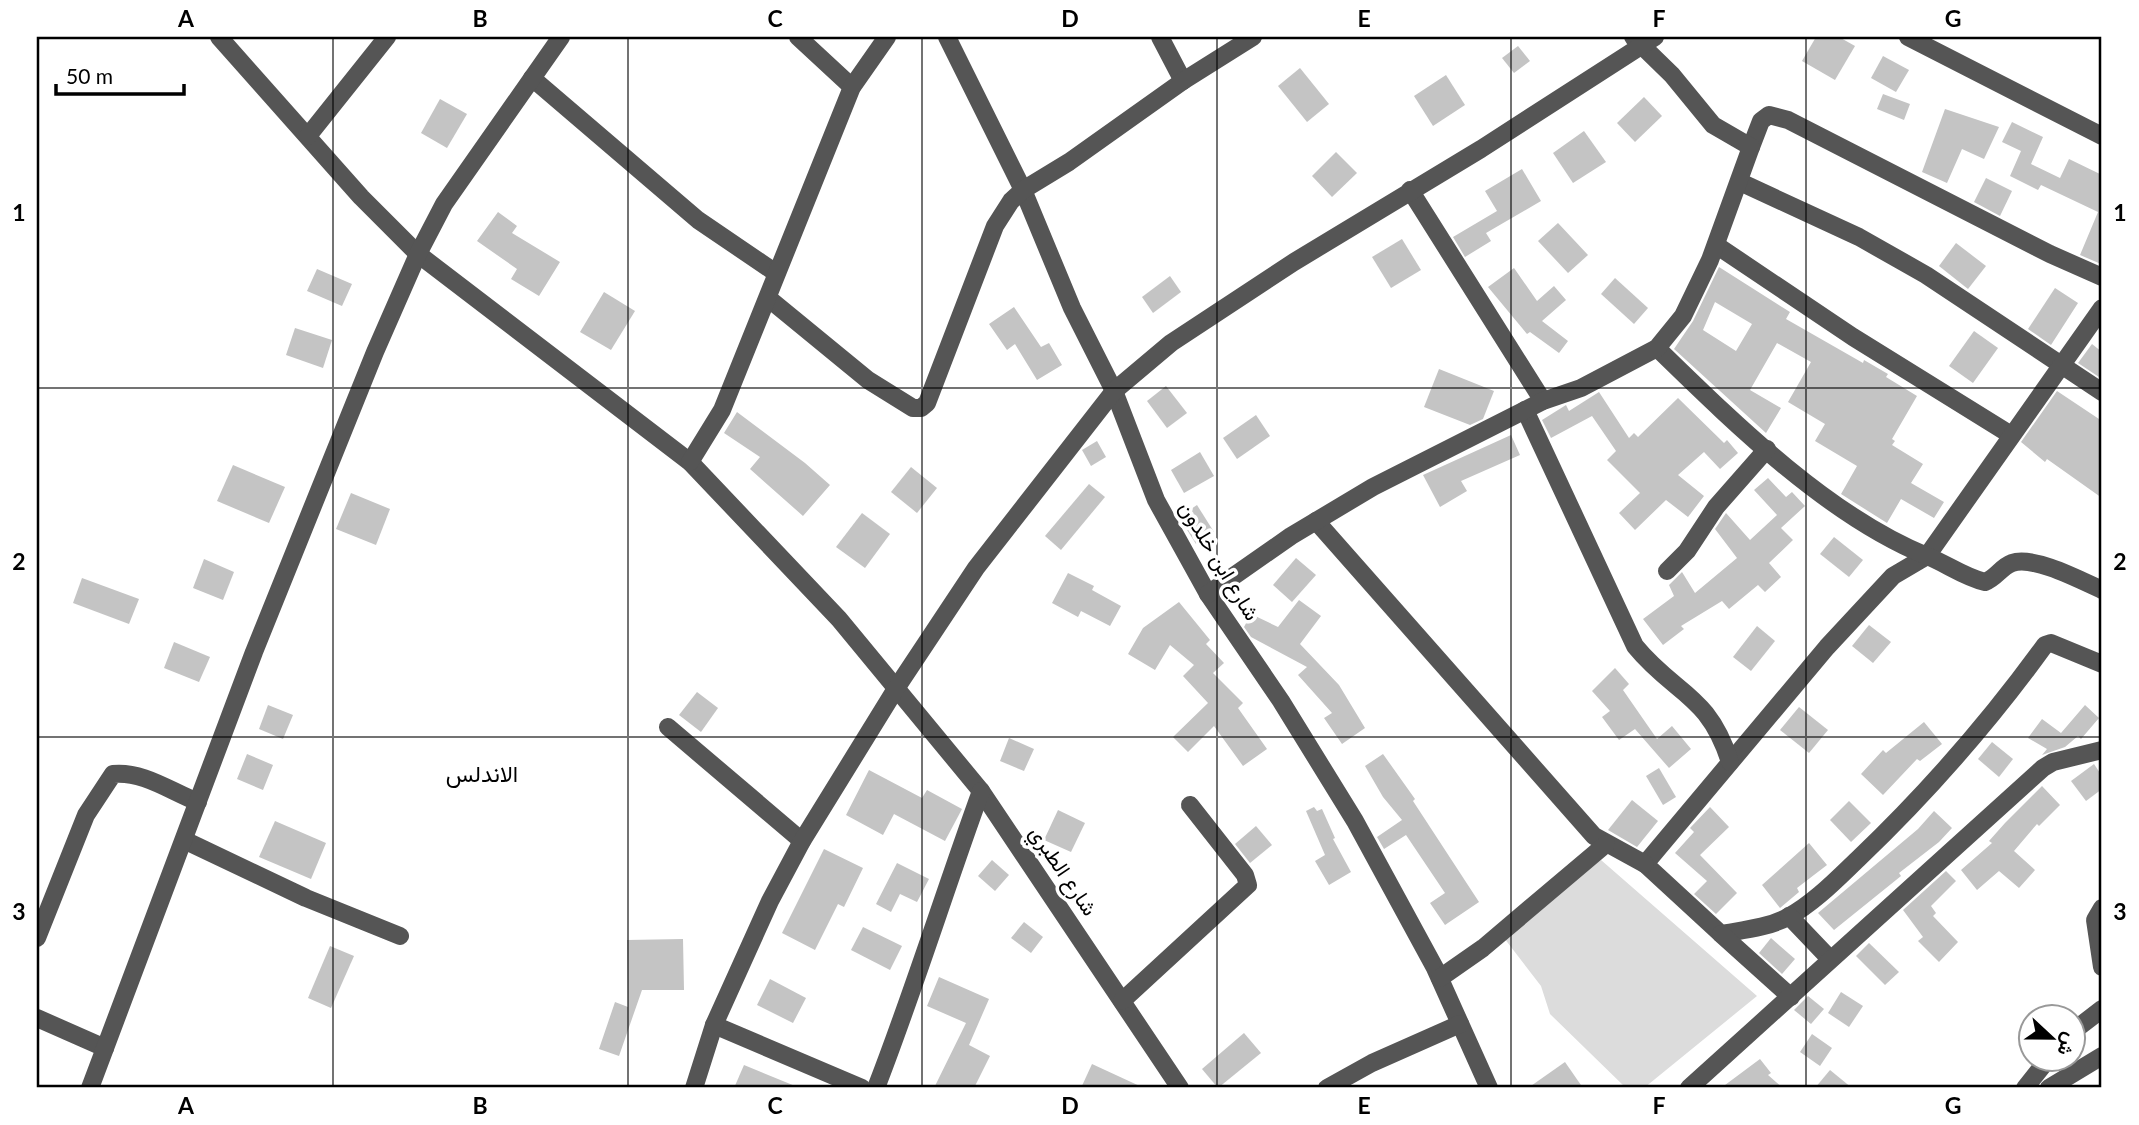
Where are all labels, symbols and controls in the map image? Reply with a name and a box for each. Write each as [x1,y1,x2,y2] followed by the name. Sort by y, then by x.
[177,4,195,32] text: A
[472,4,488,32] text: B
[767,4,783,32] text: C
[1061,4,1079,32] text: D
[1357,4,1371,32] text: E
[1652,4,1666,32] text: F
[1945,4,1961,32] text: G
[56,52,184,96] scale bar
[66,63,113,88] text: 50 m
[12,198,26,226] text: 1
[2113,198,2127,226] text: 1
[1172,496,1266,626] street label: شارع ابن خلدون
[12,547,26,575] text: 2
[2113,547,2127,575] text: 2
[446,759,518,788] district label: الاندلس
[1020,821,1103,923] street label: شارع الطبري
[12,897,26,925] text: 3
[2113,897,2127,925] text: 3
[2016,1002,2086,1072] north arrow
[2052,1029,2083,1060] text: ش
[177,1091,195,1119] text: A
[472,1091,488,1119] text: B
[767,1091,783,1119] text: C
[1061,1091,1079,1119] text: D
[1357,1091,1371,1119] text: E
[1652,1091,1666,1119] text: F
[1945,1091,1961,1119] text: G

